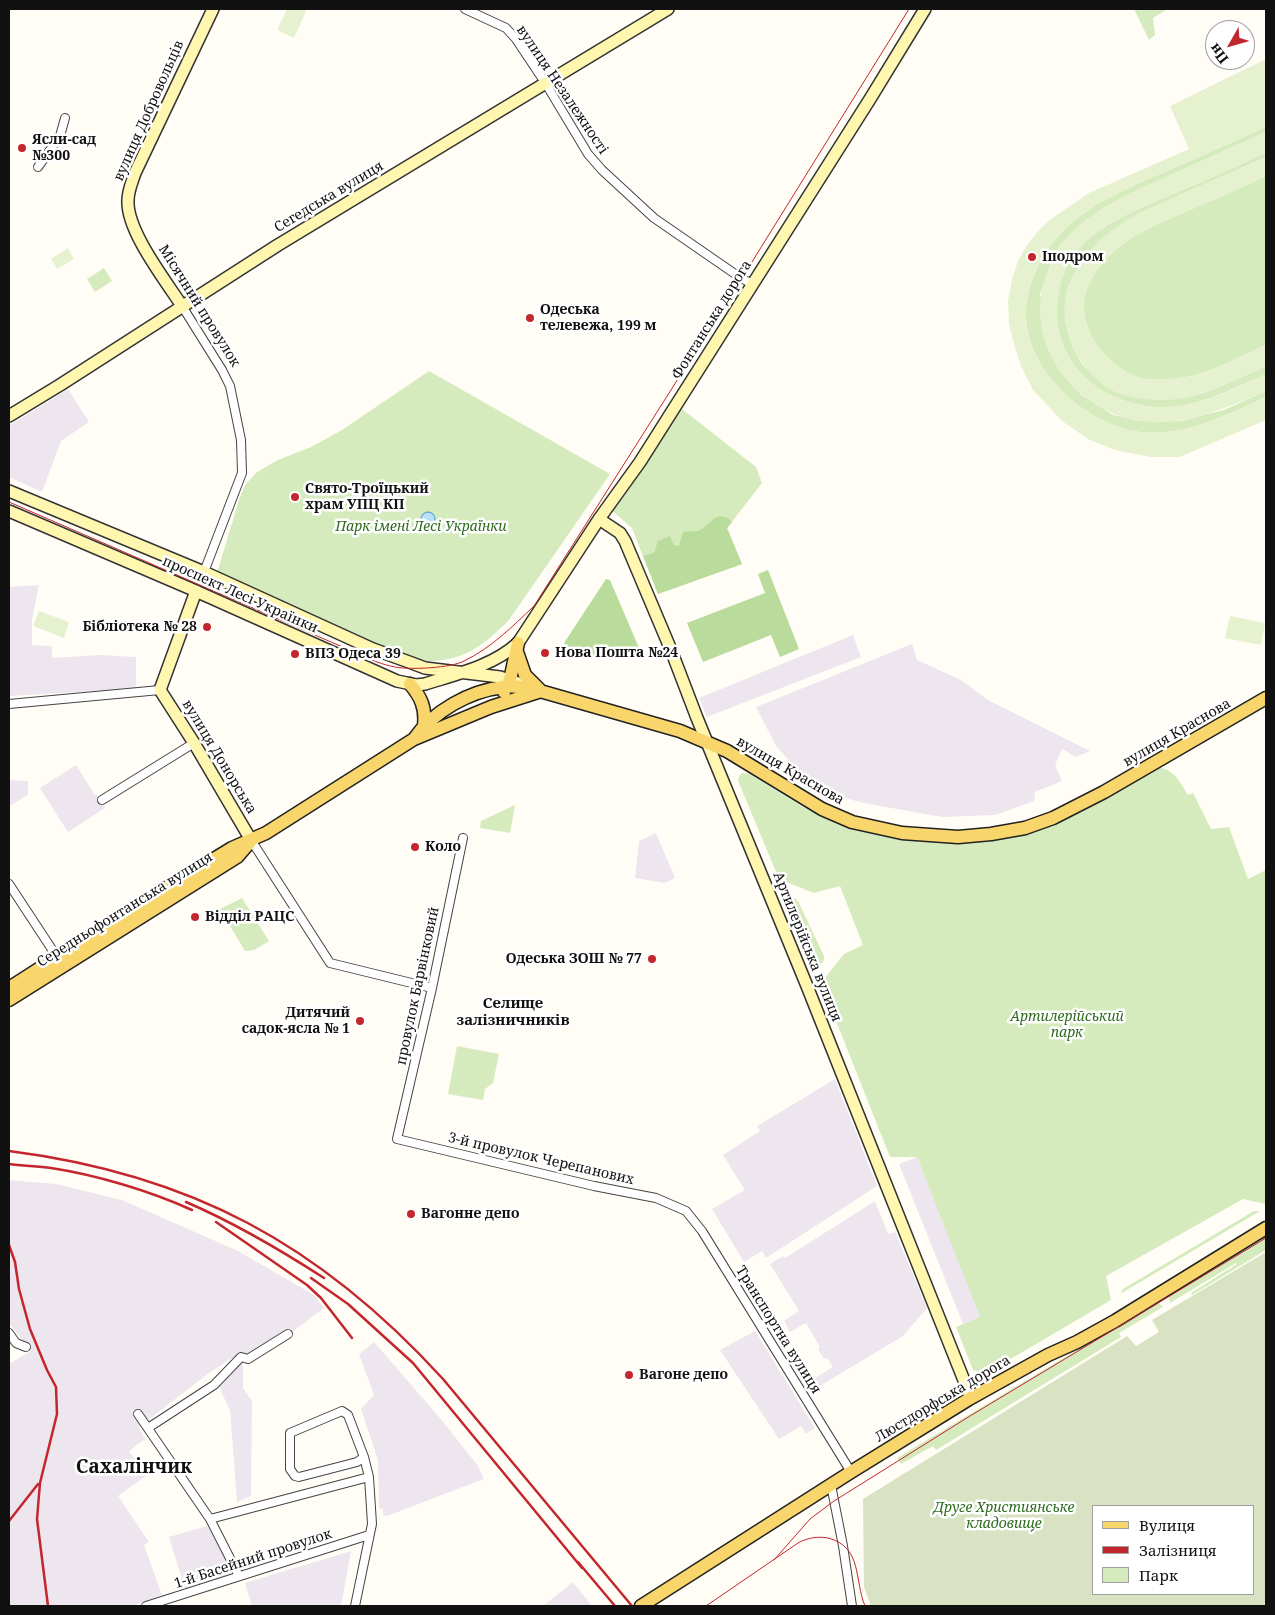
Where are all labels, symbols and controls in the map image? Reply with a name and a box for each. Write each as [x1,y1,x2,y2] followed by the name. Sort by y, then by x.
[1205,20,1255,70] north arrow
[513,22,611,158] street label: вулиця Незалежності
[110,38,188,184] street label: вулиця Добровольців
[1205,40,1232,68] text: Пн
[32,132,96,164] place label: Ясли-сад №300
[16,142,28,154] marker: Ясли-сад №300
[271,158,387,236] street label: Сегедська вулиця
[155,242,243,370] street label: Місячний провулок
[1042,249,1104,265] place label: Іподром
[1026,251,1038,263] marker: Іподром
[669,257,755,383] street label: Фонтанська дорога
[540,302,656,334] place label: Одеська телевежа, 199 м
[524,312,536,324] marker: Одеська телевежа, 199 м
[305,481,429,514] place label: Свято-Троїцький храм УПЦ КП
[289,491,301,503] marker: Свято-Троїцький храм УПЦ КП
[335,519,507,535] park label: Парк імені Лесі Українки
[160,553,320,637] street label: проспект Лесі Українки
[82,619,197,635] place label: Бібліотека № 28
[201,621,213,633] marker: Бібліотека № 28
[555,645,678,661] place label: Нова Пошта №24
[305,646,401,662] place label: ВПЗ Одеса 39
[539,647,551,659] marker: Нова Пошта №24
[289,648,301,660] marker: ВПЗ Одеса 39
[1120,695,1234,771] street label: вулиця Краснова
[178,697,260,817] street label: вулиця Донорська
[733,733,847,809] street label: вулиця Краснова
[425,839,461,855] place label: Коло
[409,841,421,853] marker: Коло
[34,849,216,971] street label: Середньофонтанська вулиця
[769,870,845,1024] street label: Артилерійська вулиця
[393,905,443,1067] street label: провулок Барвінковий
[205,909,294,925] place label: Відділ РАЦС
[189,911,201,923] marker: Відділ РАЦС
[506,951,642,967] place label: Одеська ЗОШ № 77
[646,953,658,965] marker: Одеська ЗОШ № 77
[457,995,569,1030] district label: Селище залізничників
[242,1005,350,1038] place label: Дитячий садок-ясла № 1
[1010,1009,1124,1042] park label: Артилерійський парк
[354,1015,366,1027] marker: Дитячий садок-ясла № 1
[446,1129,636,1189] street label: 3-й провулок Черепанових
[421,1206,519,1222] place label: Вагонне депо
[405,1208,417,1220] marker: Вагонне депо
[732,1263,824,1397] street label: Транспортна вулиця
[872,1352,1014,1446] street label: Люстдорфська дорога
[639,1367,728,1383] place label: Вагоне депо
[623,1369,635,1381] marker: Вагоне депо
[76,1457,192,1479] district label: Сахалінчик
[934,1500,1074,1532] park label: Друге Християнське кладовище
[1092,1505,1255,1595] legend
[1139,1515,1195,1535] text: Вулиця
[172,1526,334,1592] street label: 1-й Басейний провулок
[1139,1540,1217,1560] text: Залізниця
[1139,1565,1178,1585] text: Парк

